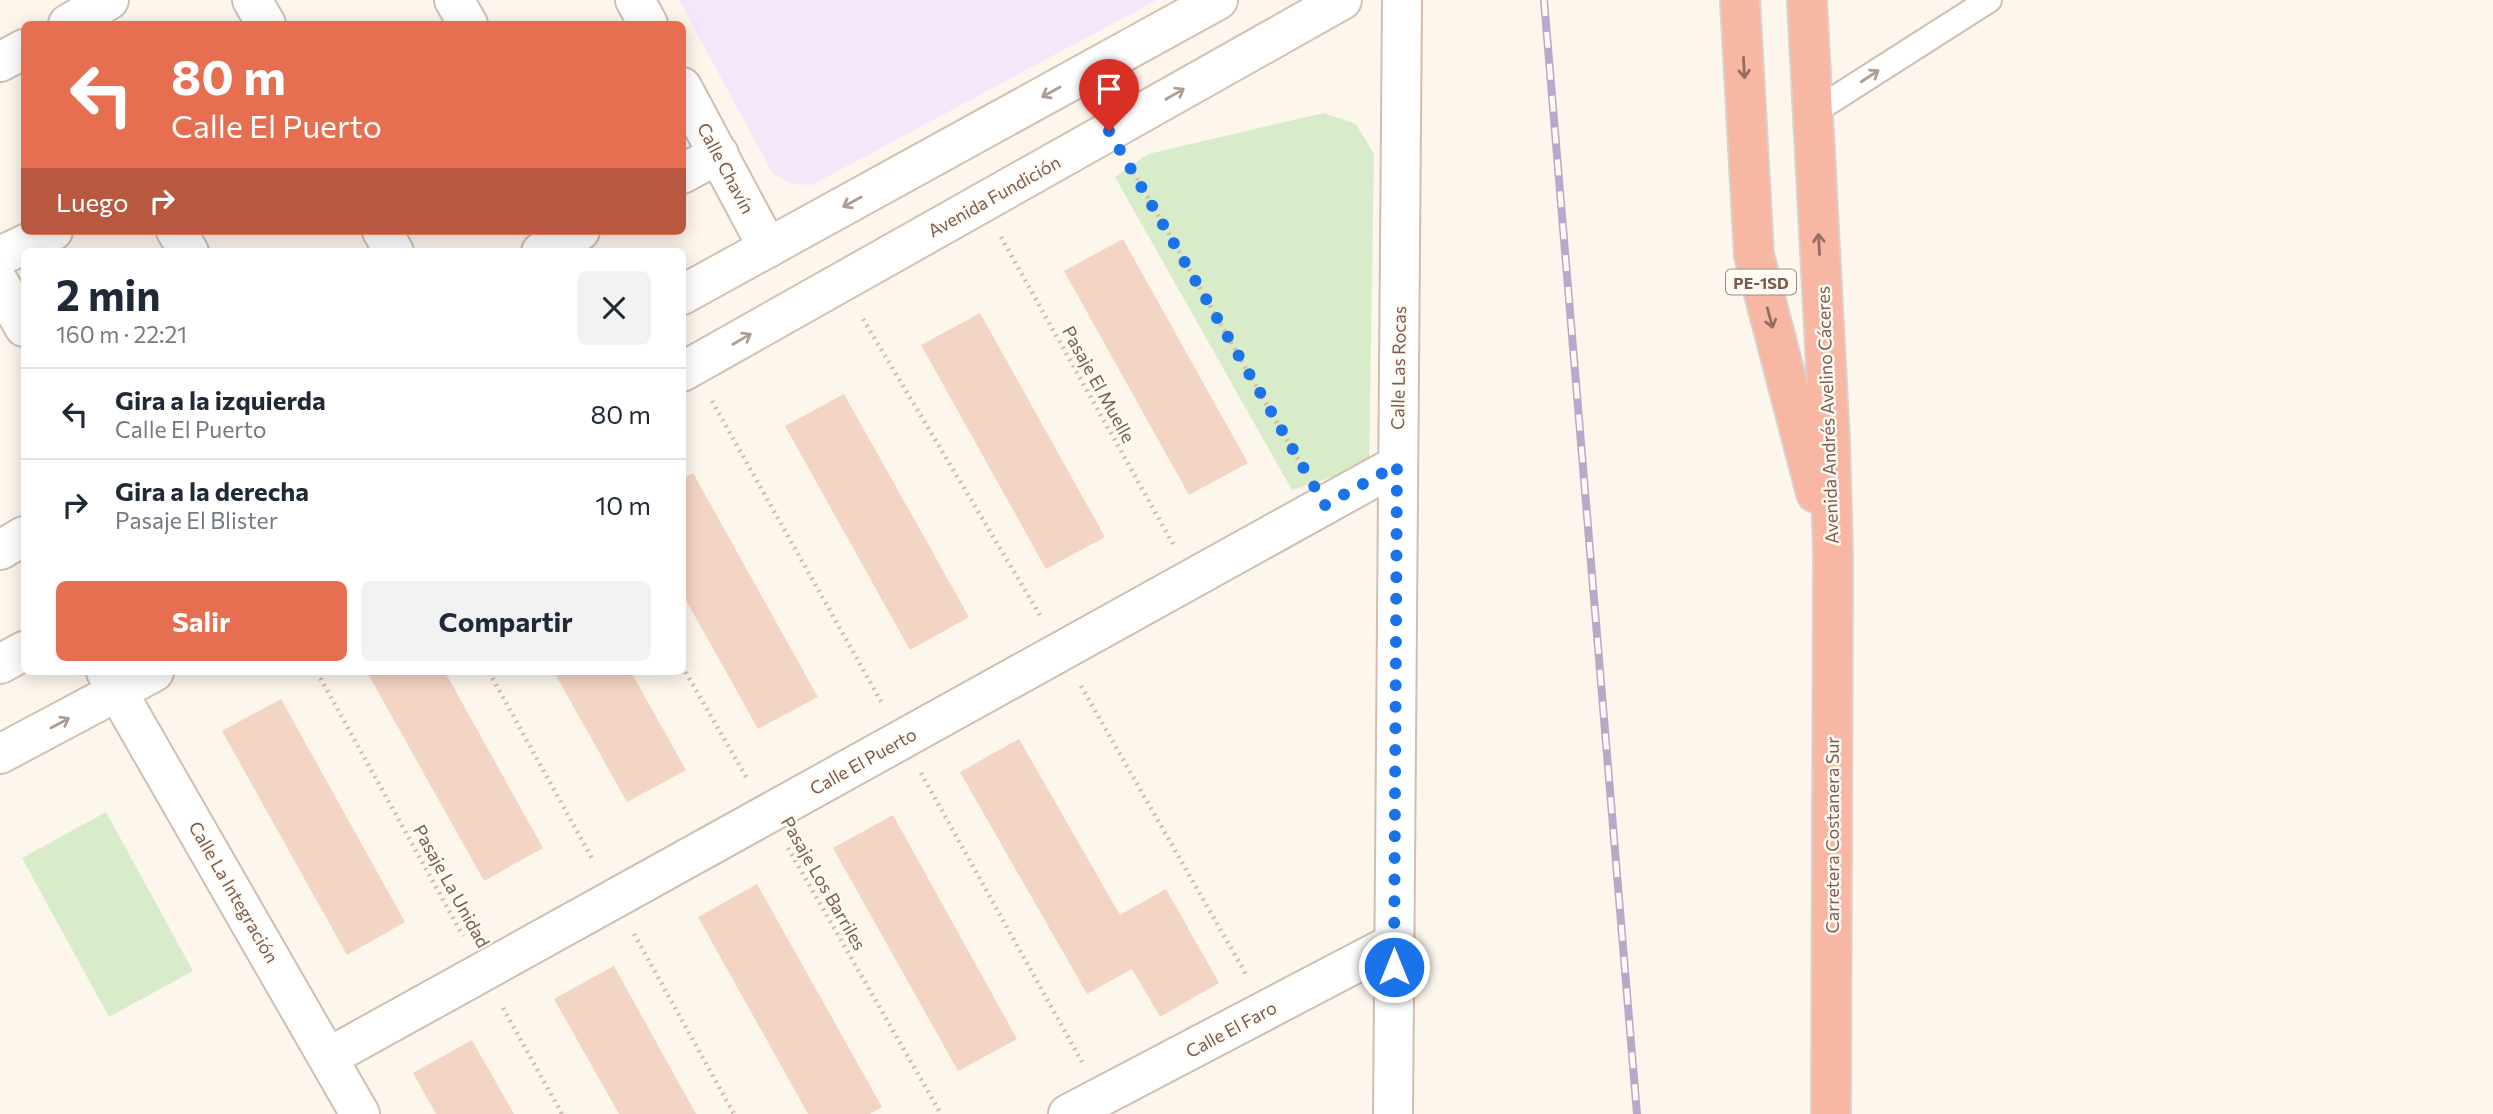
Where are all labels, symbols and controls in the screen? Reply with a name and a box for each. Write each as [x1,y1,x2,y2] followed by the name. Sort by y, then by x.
[171,45,286,105] text: 80 m
[56,49,147,140] icon: left
[1738,56,1751,79] one-way arrow
[1079,59,1139,131] pin
[1860,69,1879,84] one-way arrow
[1090,70,1128,108] icon: arrive
[1041,86,1062,99] one-way arrow
[1164,87,1184,101] one-way arrow
[171,105,382,145] text: Calle El Puerto
[693,119,759,217] street label: Calle Chavín
[924,150,1064,242] street label: Avenida Fundición
[143,182,181,220] icon: right
[56,186,129,217] text: Luego
[842,195,862,209] one-way arrow
[1813,232,1826,255] one-way arrow
[56,268,161,320] text: 2 min
[1726,270,1796,294] road number: PE-1SD
[577,271,651,345] button: close
[1812,286,1842,544] street label: Avenida Andrés Avelino Cáceres
[1386,306,1410,430] street label: Calle Las Rocas
[1764,306,1777,329] one-way arrow
[56,320,187,348] text: 160 m · 22:21
[1058,322,1140,446] street label: Pasaje El Muelle
[731,332,752,345] one-way arrow
[115,384,326,415] text: Gira a la izquierda
[56,395,94,433] icon: left
[591,398,651,429] text: 80 m
[115,415,267,443] text: Calle El Puerto
[115,475,309,506] text: Gira a la derecha
[56,486,94,524] icon: right
[595,489,651,520] text: 10 m
[115,506,278,534] text: Pasaje El Blister
[56,581,347,661] button: Salir
[361,581,651,661] button: Compartir
[50,715,70,729] one-way arrow
[806,723,920,799] street label: Calle El Puerto
[1821,736,1843,934] street label: Carretera Costanera Sur
[777,812,871,954] street label: Pasaje Los Barriles
[185,817,283,967] street label: Calle La Integración
[409,821,495,951] street label: Pasaje La Unidad
[1357,930,1431,1004] position arrow
[1182,996,1280,1062] street label: Calle El Faro

